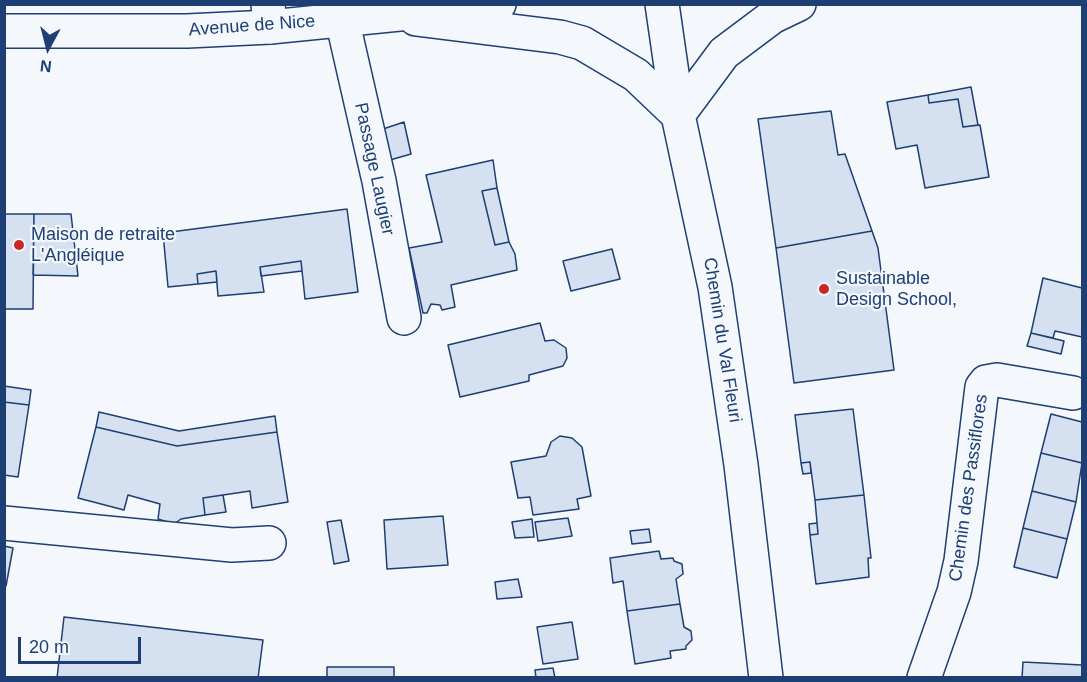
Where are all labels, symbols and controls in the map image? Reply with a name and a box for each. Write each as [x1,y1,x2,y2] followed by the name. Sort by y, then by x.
[188,11,316,41] street label: Avenue de Nice
[18,18,78,78] north arrow
[39,57,53,76] text: N
[349,101,399,237] street label: Passage Laugier
[31,224,175,266] place label: Maison de retraite L'Angléique
[12,238,26,252] marker: Maison de retraite L'Angléique
[698,256,746,424] street label: Chemin du Val Fleuri
[836,268,957,310] place label: Sustainable Design School,
[817,282,831,296] marker: Sustainable Design School,
[945,393,993,583] street label: Chemin des Passiflores
[21,625,144,663] scale bar
[29,637,69,657] text: 20 m

